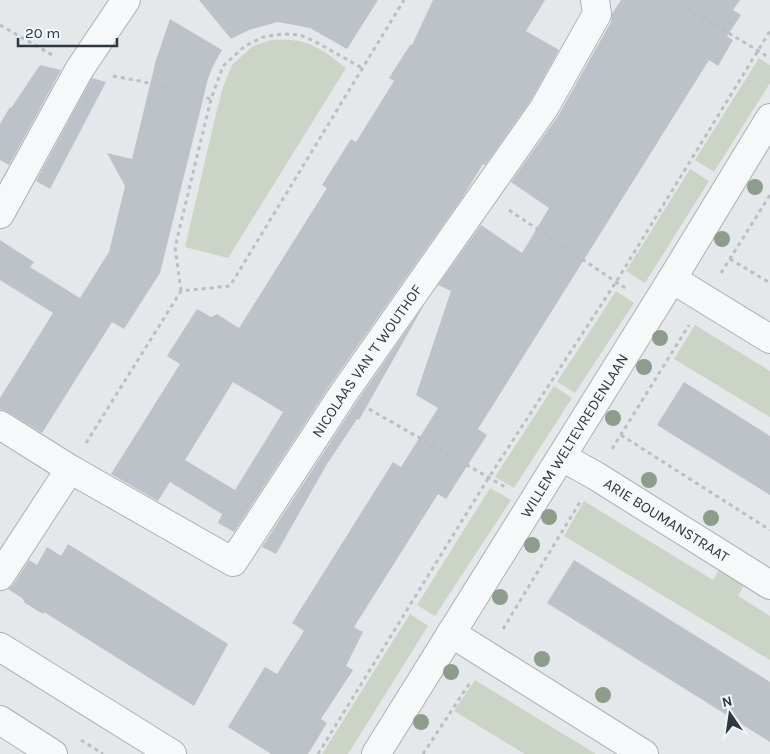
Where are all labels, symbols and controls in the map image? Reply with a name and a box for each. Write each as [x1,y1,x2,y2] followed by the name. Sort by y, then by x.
[18,15,116,47] scale bar
[25,24,60,42] text: 20 m
[308,281,426,441] street label: NICOLAAS VAN 'T WOUTHOF
[517,350,632,521] street label: WILLEM WELTEVREDENLAAN
[600,474,733,566] street label: ARIE BOUMANSTRAAT
[705,689,755,739] north arrow
[720,692,734,711] text: N

